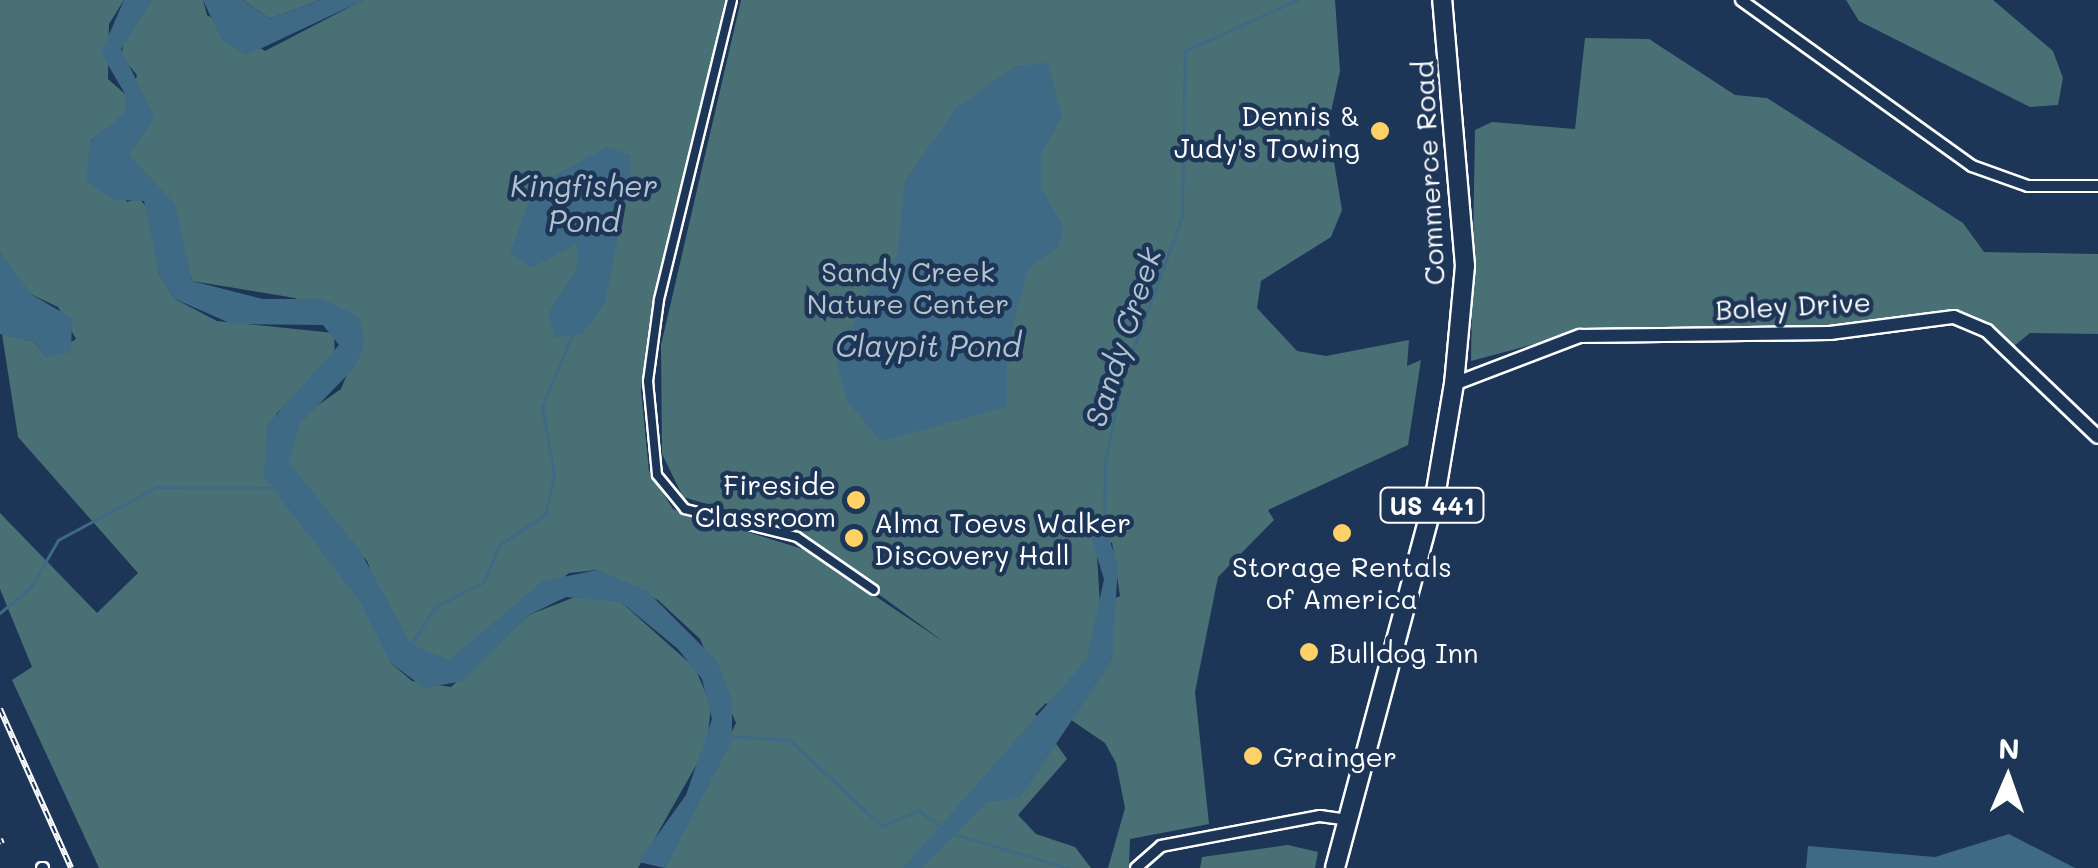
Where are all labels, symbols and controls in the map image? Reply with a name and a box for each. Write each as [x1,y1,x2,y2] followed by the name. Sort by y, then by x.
[1405,60,1451,286] street label: Commerce Road
[1174,98,1360,164] place label: Dennis & Judy's Towing
[1369,120,1391,142] marker: Dennis & Judy's Towing
[510,167,658,238] water label: Kingfisher Pond
[1076,243,1168,431] water label: Sandy Creek
[807,254,1009,320] park label: Sandy Creek Nature Center
[1714,284,1872,326] street label: Boley Drive
[835,327,1021,363] water label: Claypit Pond
[695,467,836,533] place label: Fireside Classroom
[1377,485,1487,525] road number: US 441
[845,489,867,511] marker: Fireside Classroom
[874,505,1131,571] place label: Alma Toevs Walker Discovery Hall
[1331,522,1353,544] marker: Storage Rentals of America
[843,527,865,549] marker: Alma Toevs Walker Discovery Hall
[1232,549,1452,615] place label: Storage Rentals of America
[1329,635,1479,669] place label: Bulldog Inn
[1298,641,1320,663] marker: Bulldog Inn
[1958,728,2058,828] north arrow
[1998,730,2020,766] text: N
[1273,739,1397,773] place label: Grainger
[1242,745,1264,767] marker: Grainger

